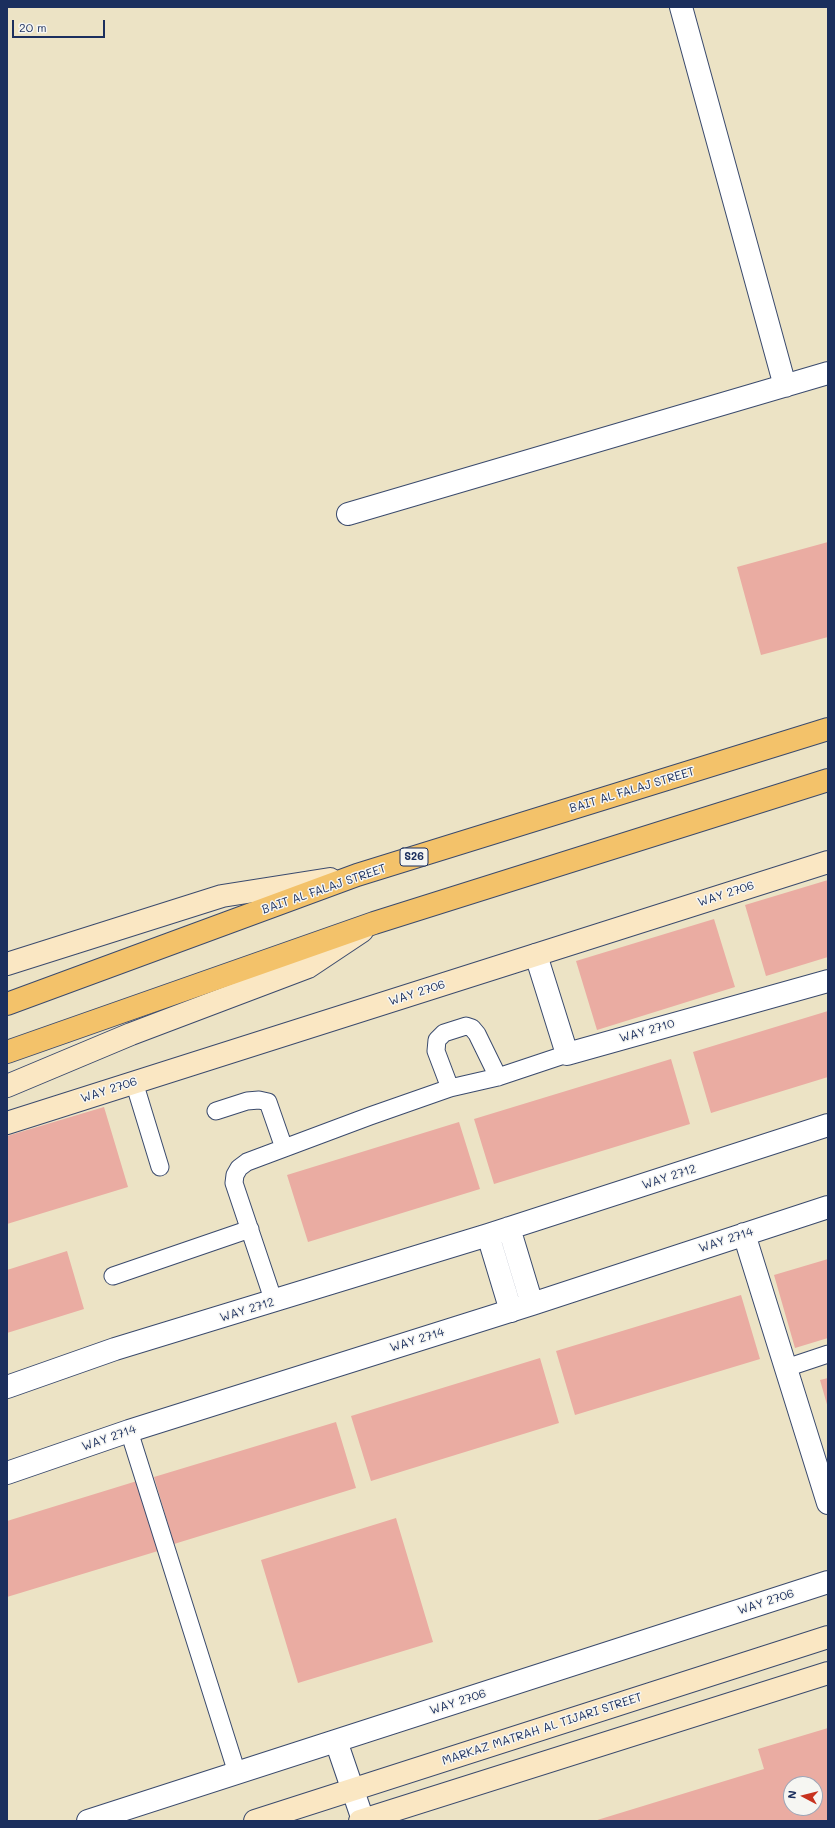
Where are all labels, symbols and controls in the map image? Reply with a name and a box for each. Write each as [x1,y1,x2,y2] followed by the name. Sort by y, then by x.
[14,12,107,38] scale bar
[19,19,47,35] text: 20 m
[568,764,696,816] street label: BAIT AL FALAJ STREET
[400,848,428,866] road number: S26
[260,861,388,917] street label: BAIT AL FALAJ STREET
[696,878,756,910] street label: WAY 2706
[387,977,447,1009] street label: WAY 2706
[618,1016,676,1046] street label: WAY 2710
[79,1074,139,1106] street label: WAY 2706
[640,1162,698,1192] street label: WAY 2712
[697,1224,755,1256] street label: WAY 2714
[218,1295,276,1325] street label: WAY 2712
[388,1325,446,1355] street label: WAY 2714
[80,1422,138,1454] street label: WAY 2714
[736,1586,796,1618] street label: WAY 2706
[428,1686,488,1718] street label: WAY 2706
[440,1690,644,1768] street label: MARKAZ MATRAH AL TIJARI STREET
[783,1776,823,1816] north arrow
[784,1790,800,1800] text: N

